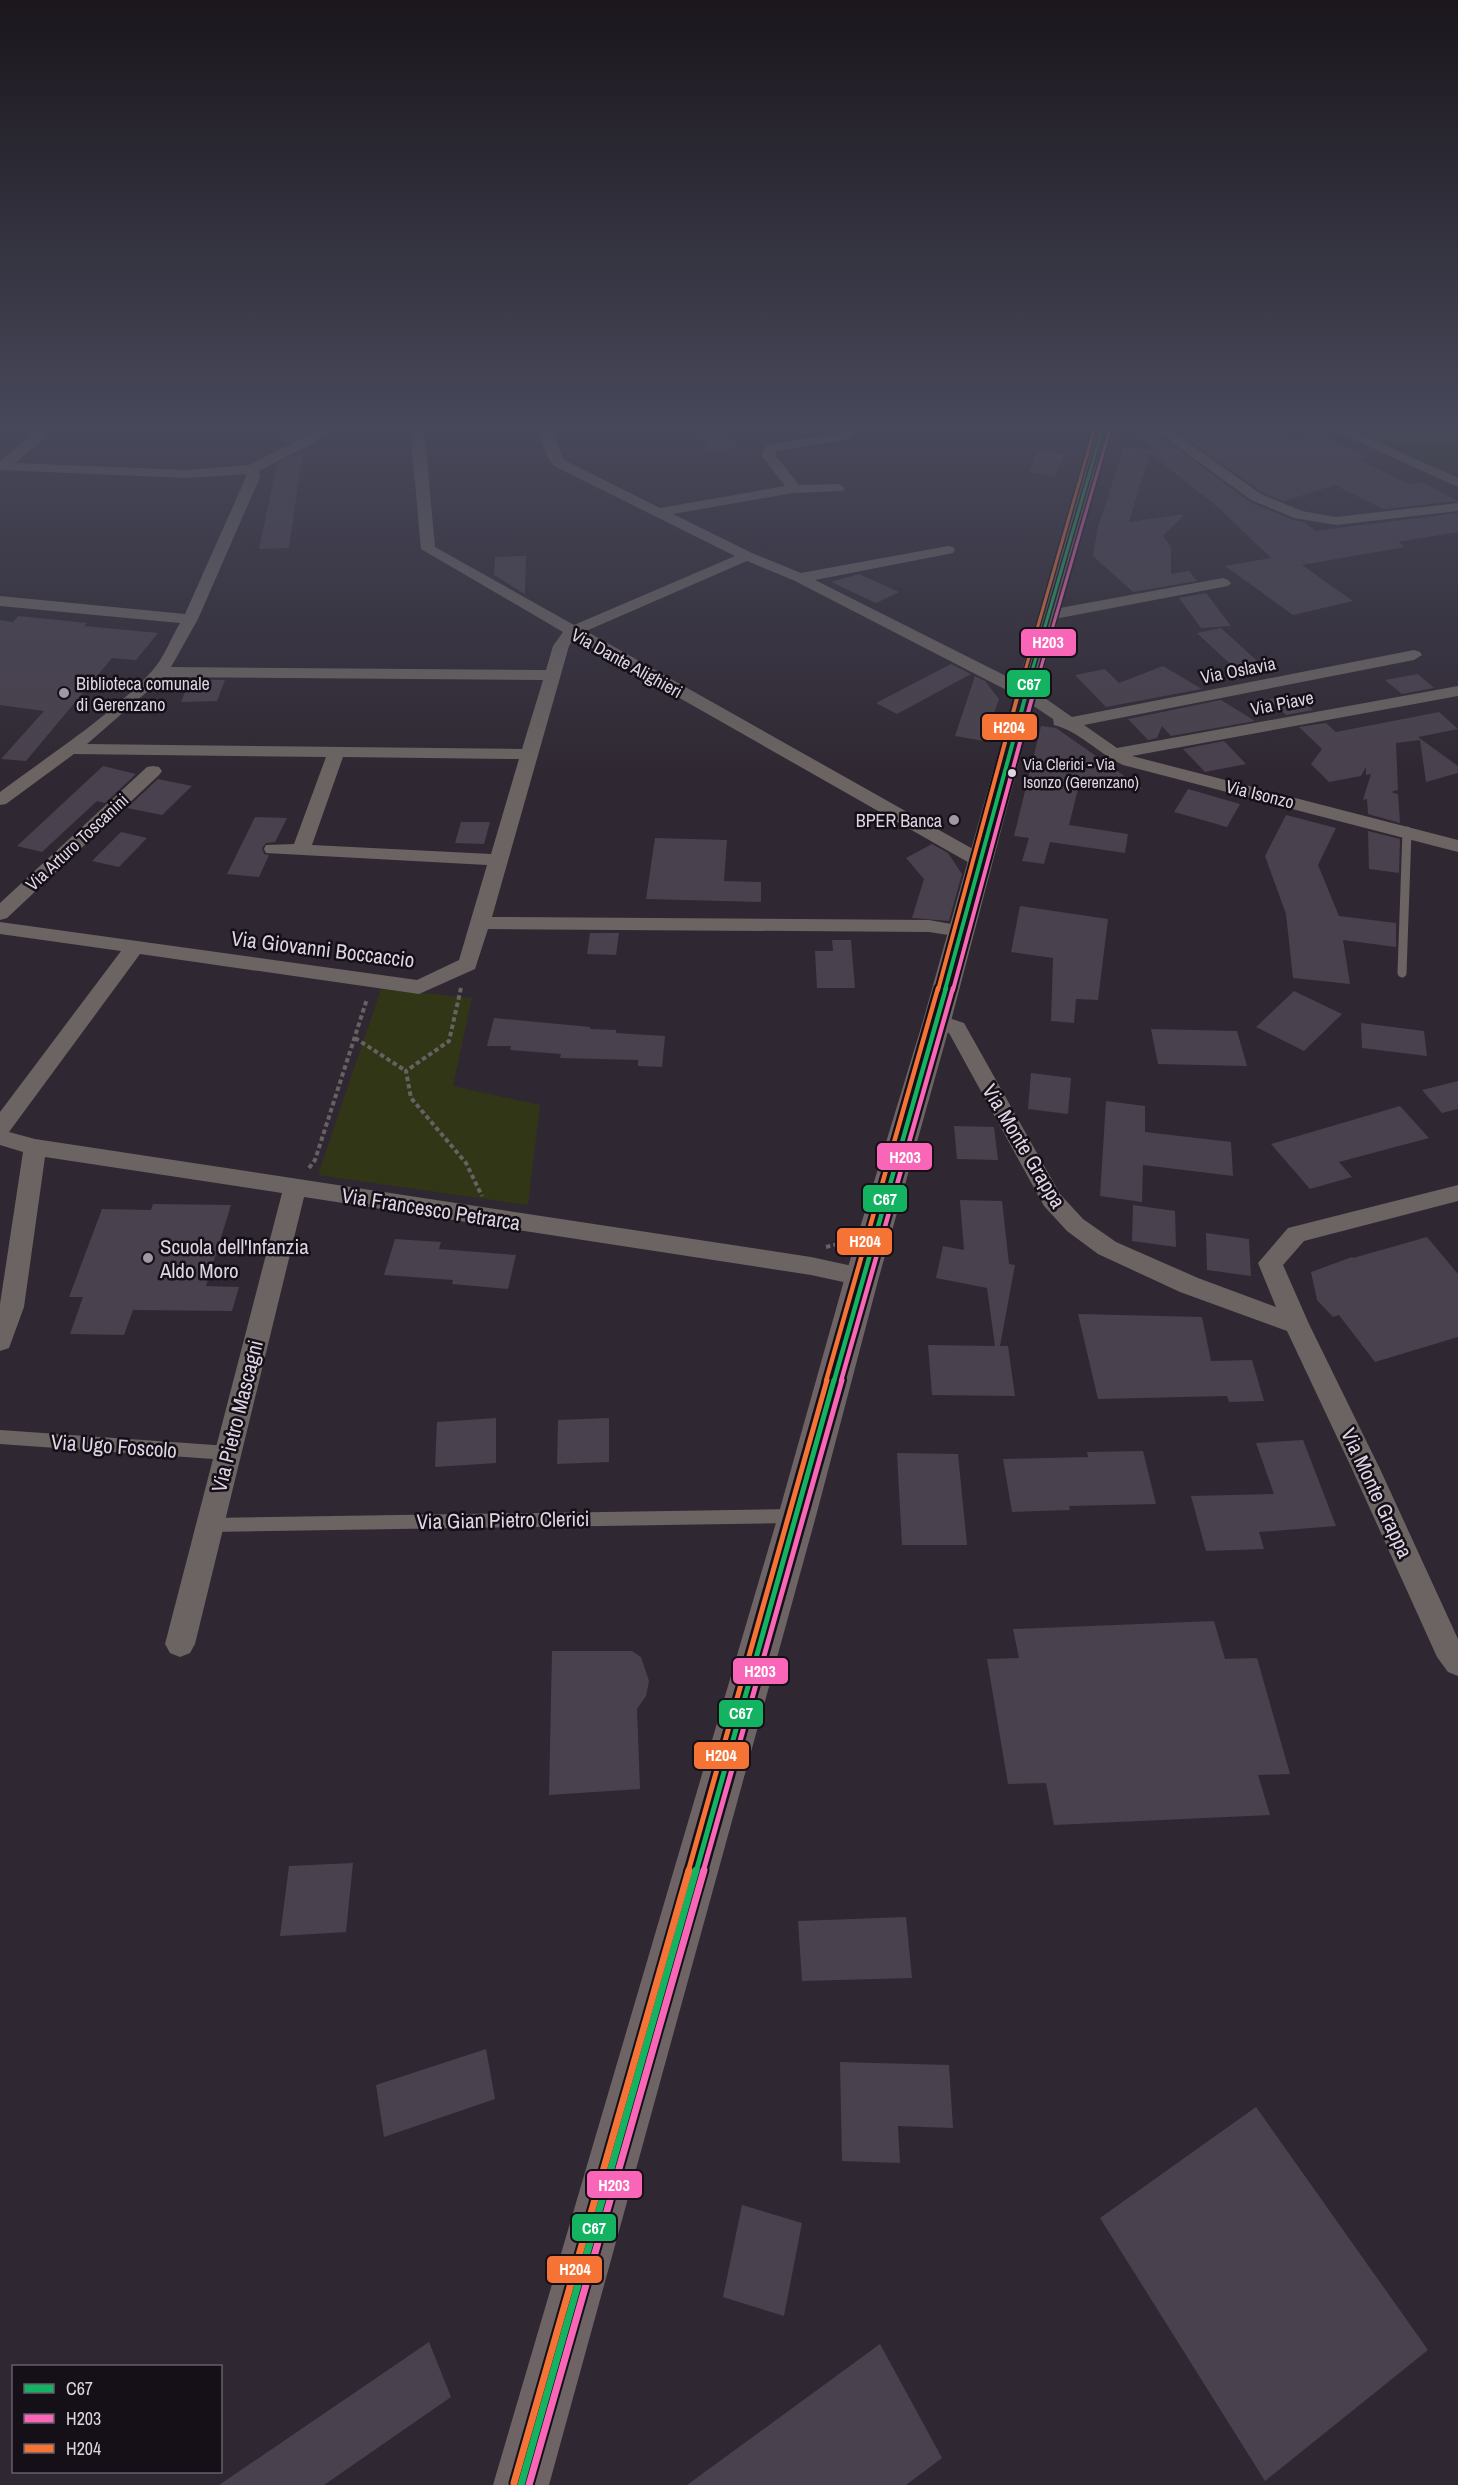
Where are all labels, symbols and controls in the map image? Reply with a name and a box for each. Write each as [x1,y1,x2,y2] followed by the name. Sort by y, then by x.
[567,622,687,704] street label: Via Dante Alighieri
[1020,628,1077,657] line badge: H203
[1032,631,1064,653] text: H203
[1198,650,1278,690] street label: Via Oslavia
[1006,669,1051,698] line badge: C67
[76,671,210,717] place label: Biblioteca comunale di Gerenzano
[1017,673,1041,695] text: C67
[1248,685,1316,721] street label: Via Piave
[57,686,71,700] marker: Biblioteca comunale di Gerenzano
[981,713,1038,741] line badge: H204
[993,716,1025,738] text: H204
[1023,753,1139,793] place label: Via Clerici - Via Isonzo (Gerenzano)
[1006,767,1018,779] marker: Via Clerici - Via Isonzo (Gerenzano)
[1223,773,1297,815] street label: Via Isonzo
[20,788,134,896] street label: Via Arturo Toscanini
[856,808,942,833] place label: BPER Banca
[947,813,961,827] marker: BPER Banca
[230,923,416,975] street label: Via Giovanni Boccaccio
[975,1078,1073,1214] street label: Via Monte Grappa
[876,1142,933,1171] line badge: H203
[889,1146,921,1168] text: H203
[340,1181,523,1238] street label: Via Francesco Petrarca
[862,1184,908,1213] line badge: C67
[873,1188,897,1210] text: C67
[836,1227,893,1256] line badge: H204
[849,1230,881,1252] text: H204
[159,1232,309,1285] place label: Scuola dell'Infanzia Aldo Moro
[141,1251,155,1265] marker: Scuola dell'Infanzia Aldo Moro
[204,1337,270,1495] street label: Via Pietro Mascagni
[1334,1423,1420,1563] street label: Via Monte Grappa
[50,1427,178,1465] street label: Via Ugo Foscolo
[416,1504,590,1536] street label: Via Gian Pietro Clerici
[732,1657,789,1685] line badge: H203
[744,1660,776,1682] text: H203
[718,1699,764,1728] line badge: C67
[729,1702,753,1724] text: C67
[693,1741,750,1770] line badge: H204
[705,1744,737,1766] text: H204
[586,2170,643,2199] line badge: H203
[598,2174,630,2196] text: H203
[571,2213,617,2242] line badge: C67
[582,2217,606,2239] text: C67
[546,2255,603,2284] line badge: H204
[559,2258,591,2280] text: H204
[12,2365,222,2473] legend
[66,2376,93,2401] text: C67
[66,2406,101,2431] text: H203
[66,2436,101,2461] text: H204

